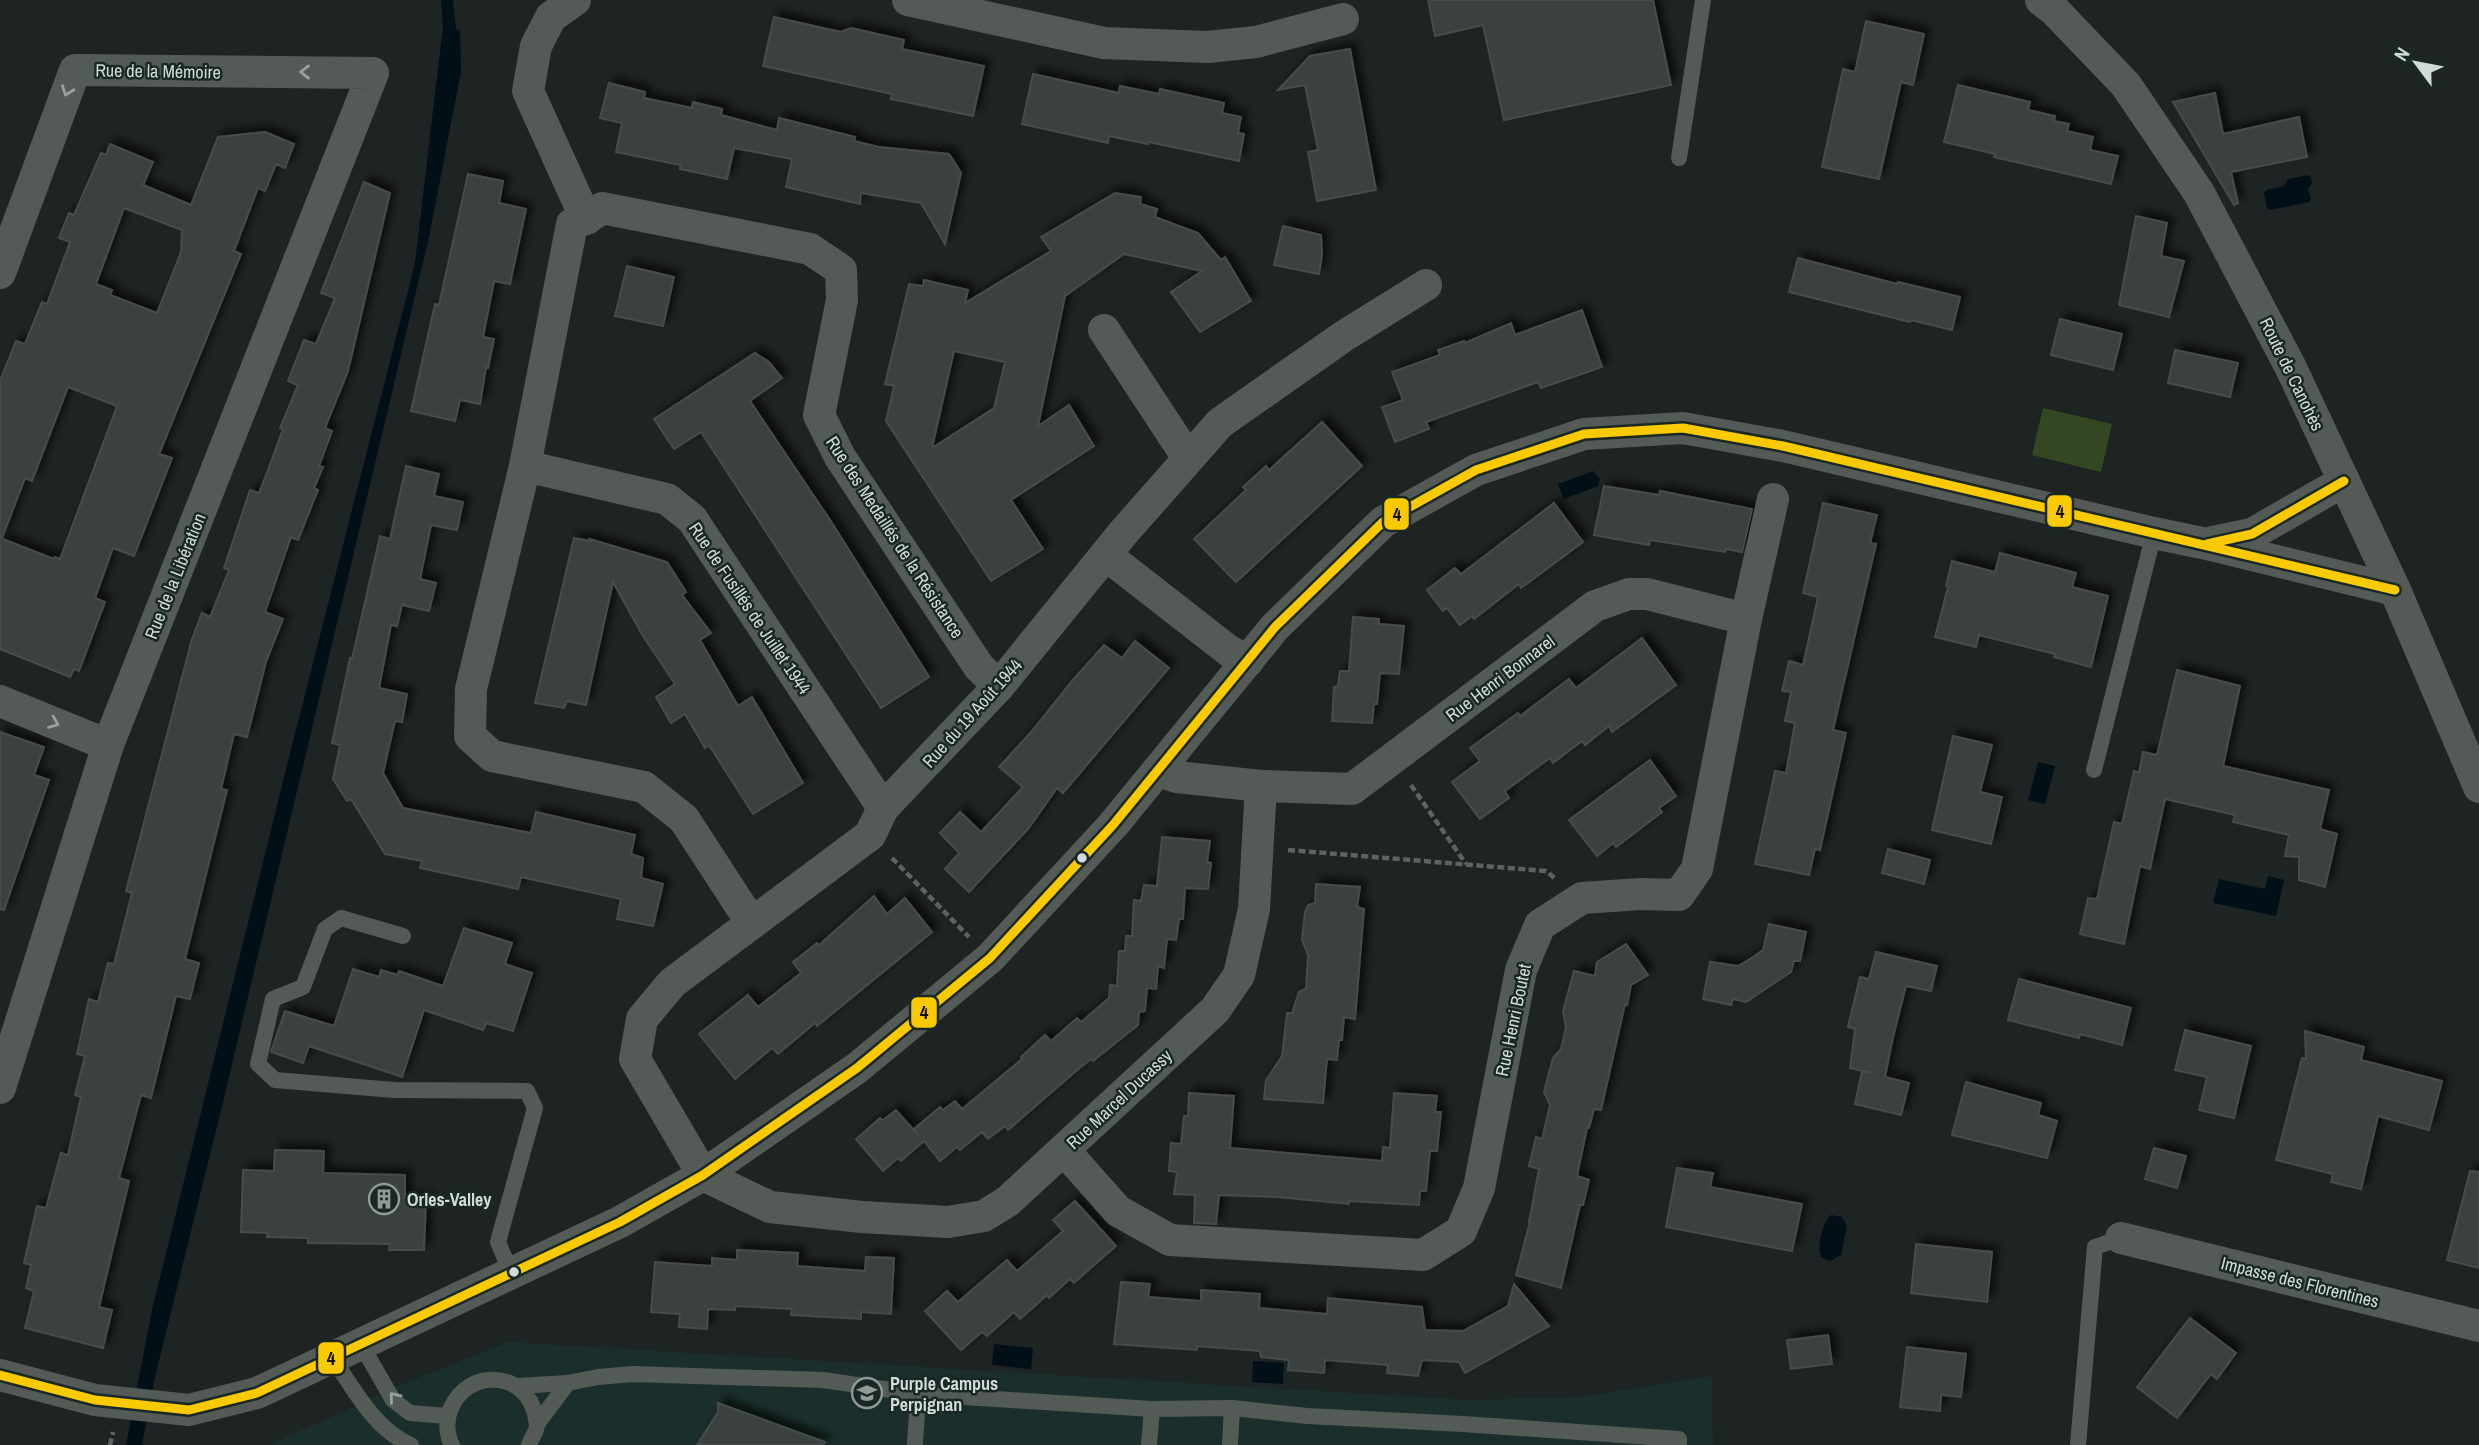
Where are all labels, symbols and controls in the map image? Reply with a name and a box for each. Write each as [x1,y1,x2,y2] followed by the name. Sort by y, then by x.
[2381,28,2451,98] north arrow
[2388,42,2416,66] text: N
[95,57,221,85] street label: Rue de la Mémoire
[299,64,310,80] one-way arrow
[62,84,76,96] one-way arrow
[2254,313,2330,435] street label: Route de Canohès
[820,431,970,643] street label: Rue des Medaillés de la Résistance
[2046,494,2073,528] line badge: 4
[1383,497,1410,531] line badge: 4
[2056,498,2065,524] text: 4
[1393,501,1402,527] text: 4
[138,509,212,643] street label: Rue de la Libération
[683,517,817,699] street label: Rue de Fusillés de Juillet 1944
[1440,629,1560,727] street label: Rue Henri Bonnarel
[916,653,1028,773] street label: Rue du 19 Août 1944
[47,715,60,729] one-way arrow
[1075,851,1089,865] unlabelled marker
[1489,962,1537,1078] street label: Rue Henri Boutet
[910,996,938,1029] line badge: 4
[920,999,929,1025] text: 4
[1061,1043,1178,1155] street label: Rue Marcel Ducassy
[367,1182,401,1216] building icon: Orles-Valley
[407,1187,492,1212] place label: Orles-Valley
[2219,1250,2381,1314] street label: Impasse des Florentines
[507,1265,521,1279] unlabelled marker
[317,1341,345,1375] line badge: 4
[327,1345,336,1371] text: 4
[890,1371,998,1417] place label: Purple Campus Perpignan
[850,1376,884,1410] school or university icon: Purple Campus Perpignan
[389,1392,402,1404] one-way arrow

